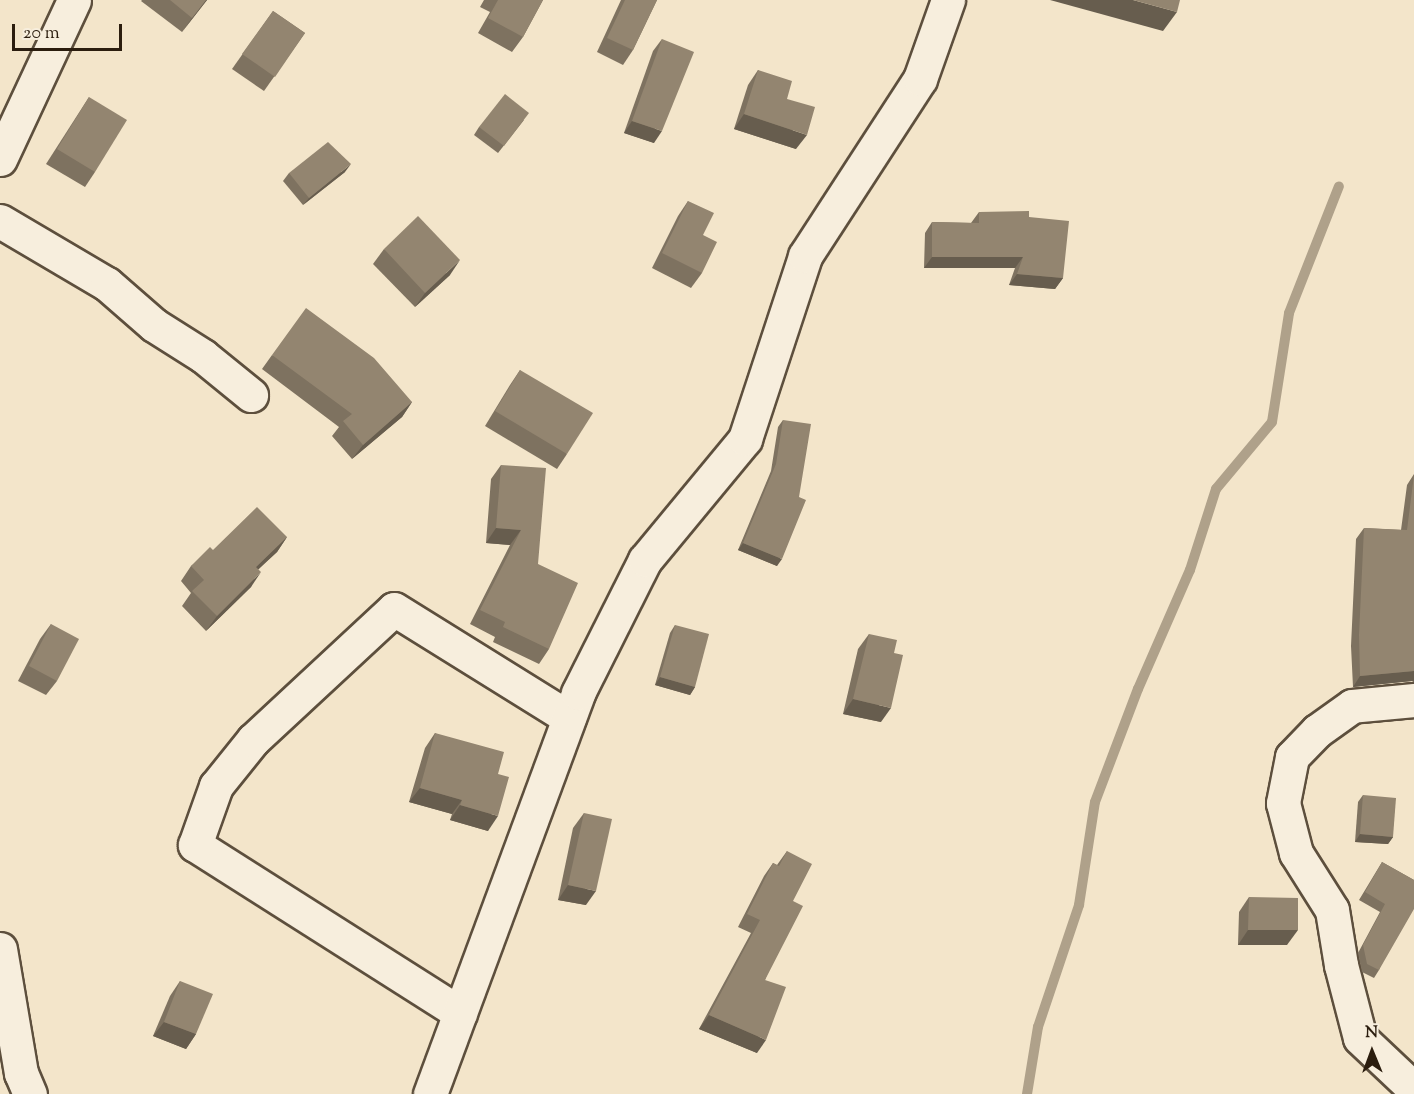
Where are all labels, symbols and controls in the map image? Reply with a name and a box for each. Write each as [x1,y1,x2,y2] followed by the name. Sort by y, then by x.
[15,12,124,50] scale bar
[23,21,60,47] text: 20 m
[1342,1022,1402,1082] north arrow
[1365,1022,1378,1045] text: N

